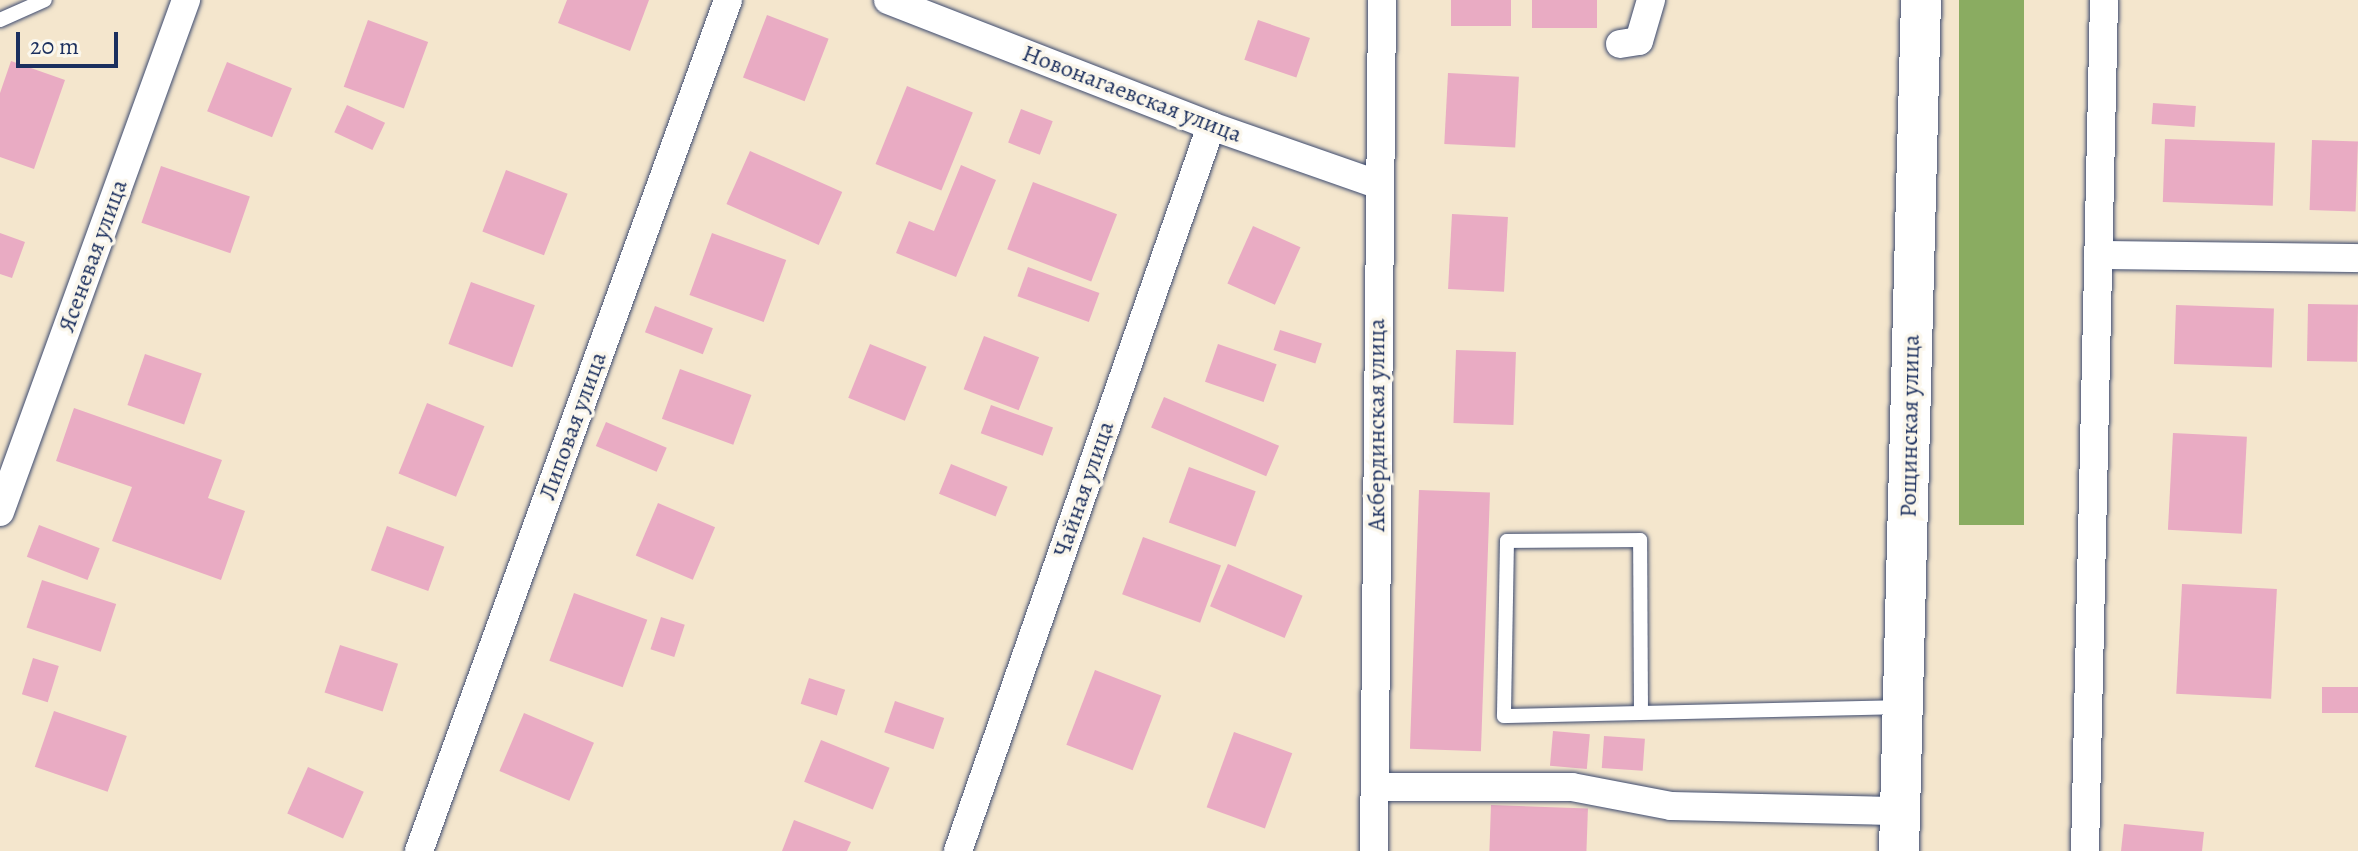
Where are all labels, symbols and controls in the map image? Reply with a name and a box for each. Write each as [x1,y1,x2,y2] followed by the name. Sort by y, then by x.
[20,16,122,66] scale bar
[30,30,79,62] text: 20 m
[1018,39,1246,149] street label: Новонагаевская улица
[52,176,134,336] street label: Ясеневая улица
[1363,318,1391,532] street label: Акбердинская улица
[1894,334,1926,518] street label: Рощинская улица
[533,348,613,504] street label: Липовая улица
[1047,417,1121,561] street label: Чайная улица

